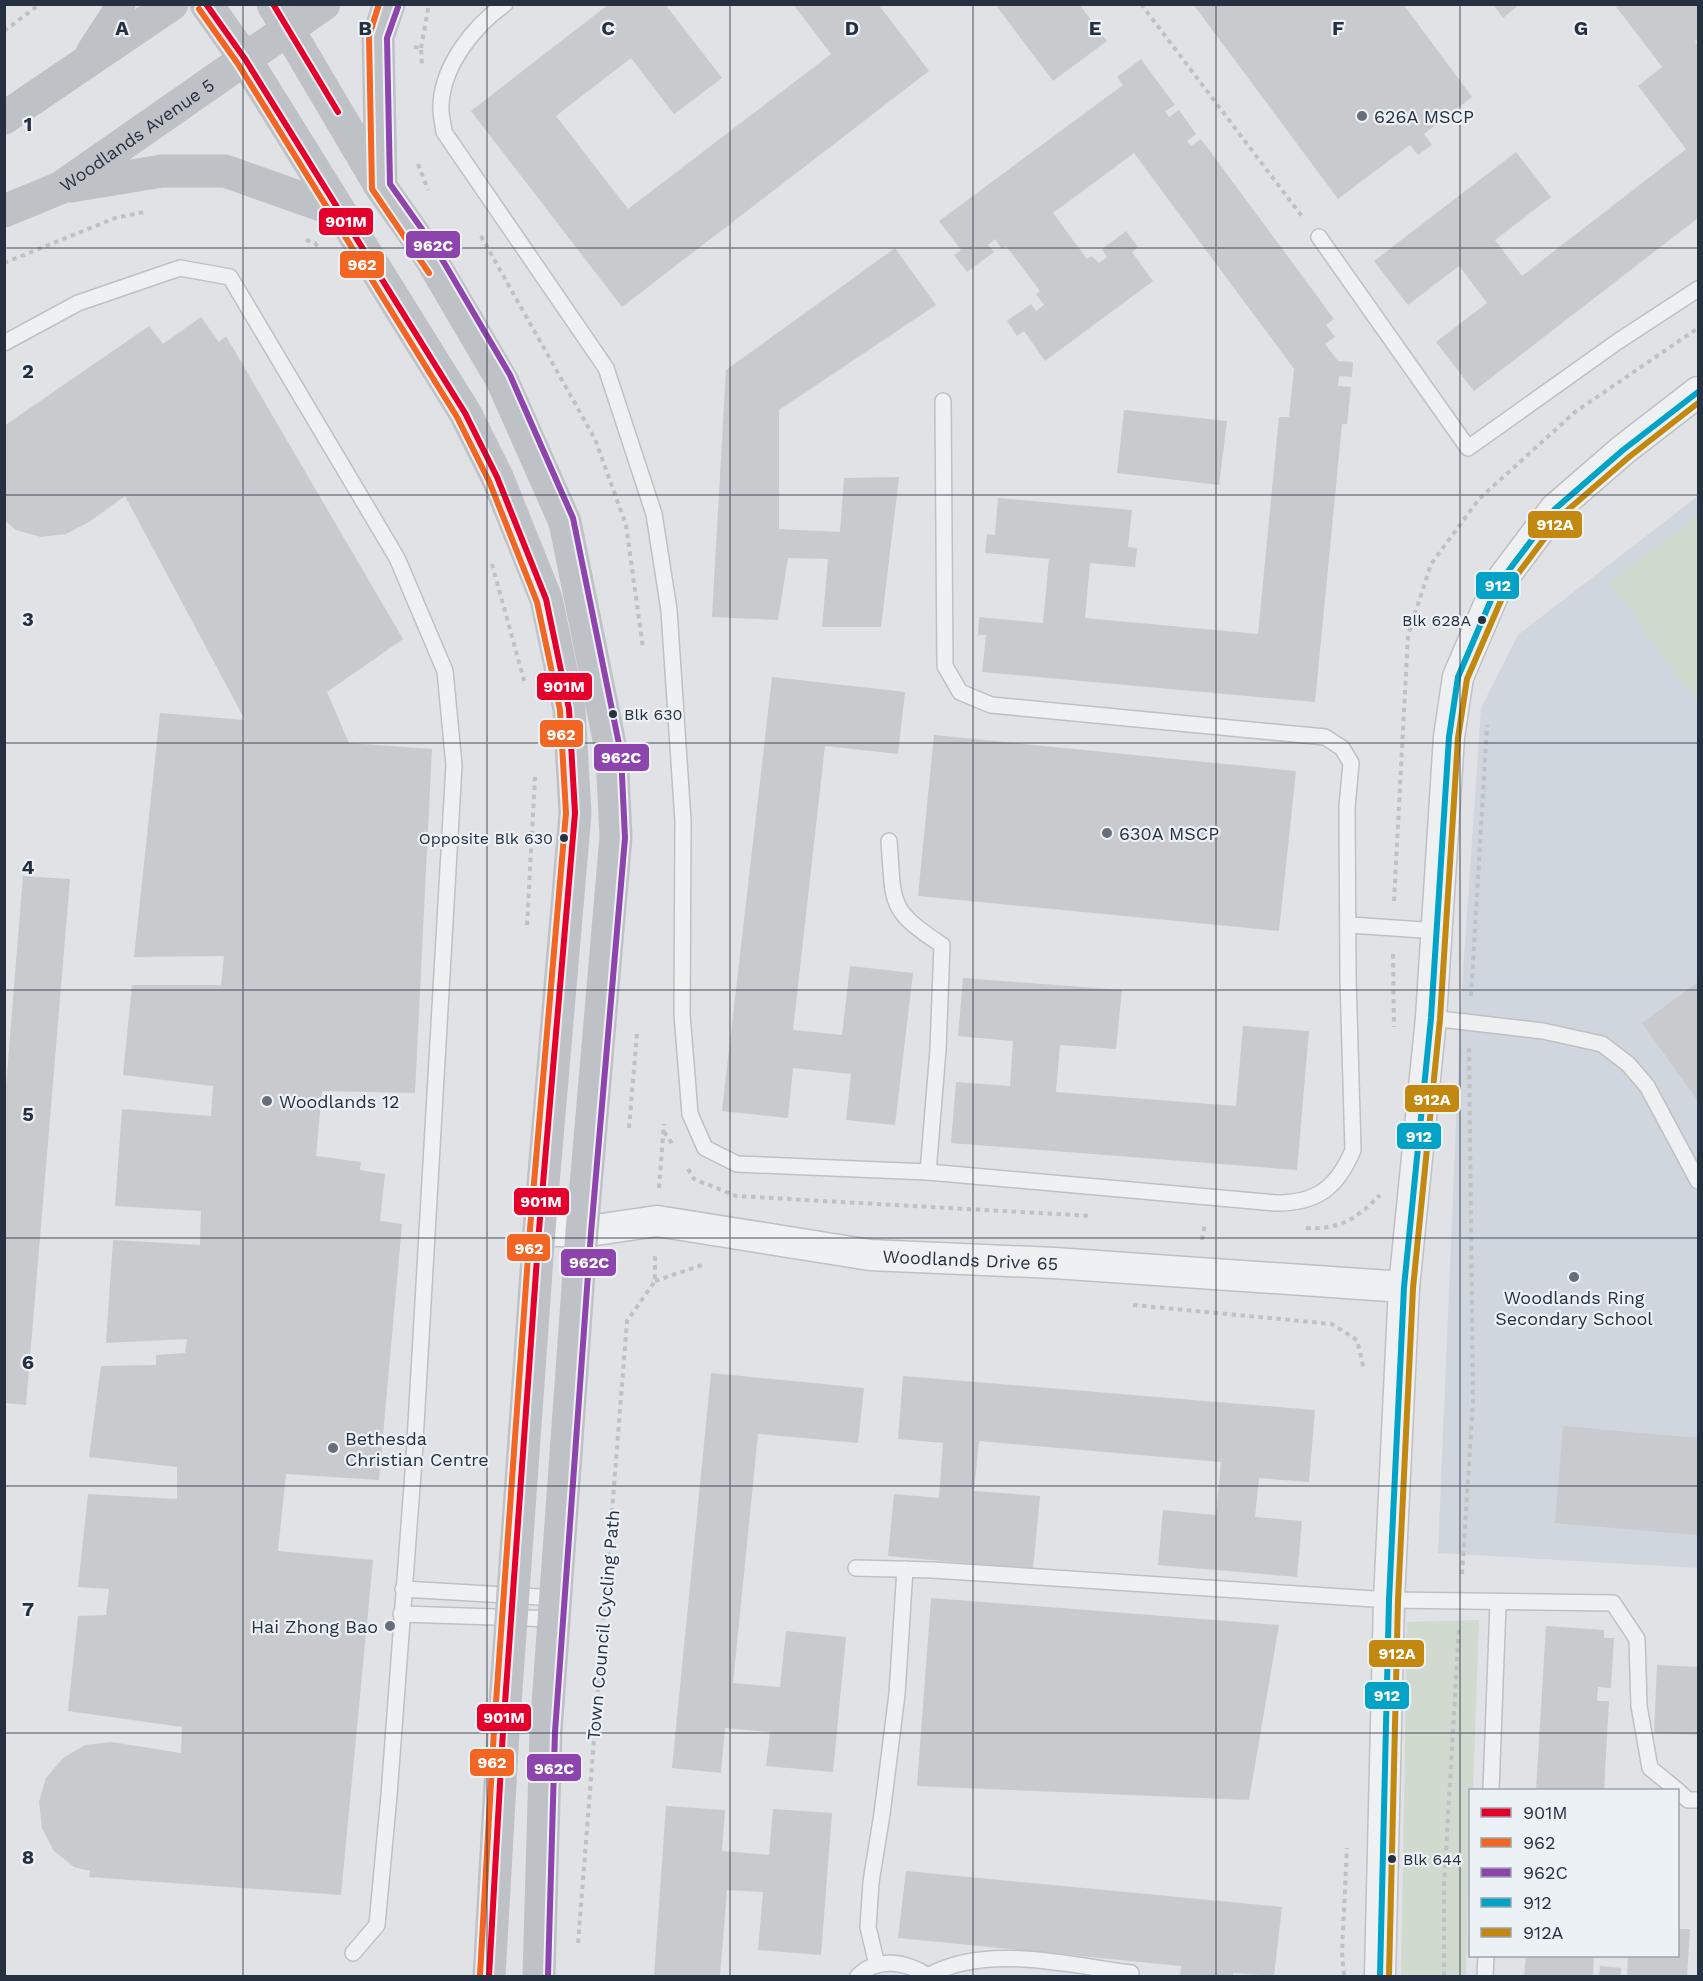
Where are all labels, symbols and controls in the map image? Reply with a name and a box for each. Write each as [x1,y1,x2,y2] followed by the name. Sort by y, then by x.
[115,16,129,40] text: A
[358,16,372,40] text: B
[601,16,615,40] text: C
[845,16,859,40] text: D
[1089,16,1101,40] text: E
[1332,16,1344,40] text: F
[1574,16,1588,40] text: G
[56,74,218,196] street label: Woodlands Avenue 5
[1374,106,1474,127] place label: 626A MSCP
[1355,109,1369,123] marker: 626A MSCP
[24,112,32,136] text: 1
[318,207,374,236] line badge: 901M
[325,212,367,231] text: 901M
[405,230,461,259] line badge: 962C
[413,236,453,255] text: 962C
[339,250,385,279] line badge: 962
[347,255,377,274] text: 962
[22,359,34,383] text: 2
[1527,510,1583,539] line badge: 912A
[1536,515,1574,534] text: 912A
[1475,571,1520,600] line badge: 912
[1485,576,1511,595] text: 912
[22,607,34,631] text: 3
[1402,611,1471,630] place label: Blk 628A
[1476,614,1488,626] marker: Blk 628A
[536,672,593,701] line badge: 901M
[543,677,585,696] text: 901M
[624,705,683,724] place label: Blk 630
[607,708,619,720] marker: Blk 630
[539,719,584,748] line badge: 962
[546,725,576,744] text: 962
[593,743,650,772] line badge: 962C
[601,748,641,767] text: 962C
[1119,823,1219,844] place label: 630A MSCP
[1100,826,1114,840] marker: 630A MSCP
[419,829,553,848] place label: Opposite Blk 630
[558,832,570,844] marker: Opposite Blk 630
[22,855,35,879] text: 4
[1404,1084,1460,1113] line badge: 912A
[1413,1090,1451,1109] text: 912A
[279,1091,399,1112] place label: Woodlands 12
[260,1094,274,1108] marker: Woodlands 12
[22,1102,34,1126] text: 5
[1396,1122,1442,1150] line badge: 912
[1406,1127,1432,1146] text: 912
[513,1187,570,1216] line badge: 901M
[520,1192,562,1211] text: 901M
[506,1233,551,1262] line badge: 962
[514,1239,544,1258] text: 962
[882,1245,1059,1274] street label: Woodlands Drive 65
[560,1248,617,1277] line badge: 962C
[569,1253,609,1272] text: 962C
[1567,1270,1581,1284] marker: Woodlands Ring Secondary School
[1495,1287,1653,1329] place label: Woodlands Ring Secondary School
[22,1350,34,1374] text: 6
[345,1428,489,1470] place label: Bethesda Christian Centre
[326,1441,340,1455] marker: Bethesda Christian Centre
[582,1509,624,1741] street label: Town Council Cycling Path
[22,1597,34,1621] text: 7
[251,1616,378,1637] place label: Hai Zhong Bao
[383,1619,397,1633] marker: Hai Zhong Bao
[1368,1639,1425,1668] line badge: 912A
[1378,1644,1416,1663] text: 912A
[1364,1681,1410,1710] line badge: 912
[1374,1686,1400,1705] text: 912
[476,1703,532,1732] line badge: 901M
[483,1708,525,1727] text: 901M
[469,1748,515,1777] line badge: 962
[477,1753,507,1772] text: 962
[526,1753,582,1782] line badge: 962C
[534,1759,574,1778] text: 962C
[1469,1789,1679,1957] legend
[1523,1802,1568,1823] text: 901M
[1523,1832,1556,1853] text: 962
[22,1845,34,1869] text: 8
[1403,1850,1462,1869] place label: Blk 644
[1386,1853,1398,1865] marker: Blk 644
[1523,1862,1568,1883] text: 962C
[1523,1892,1552,1913] text: 912
[1523,1922,1564,1943] text: 912A

